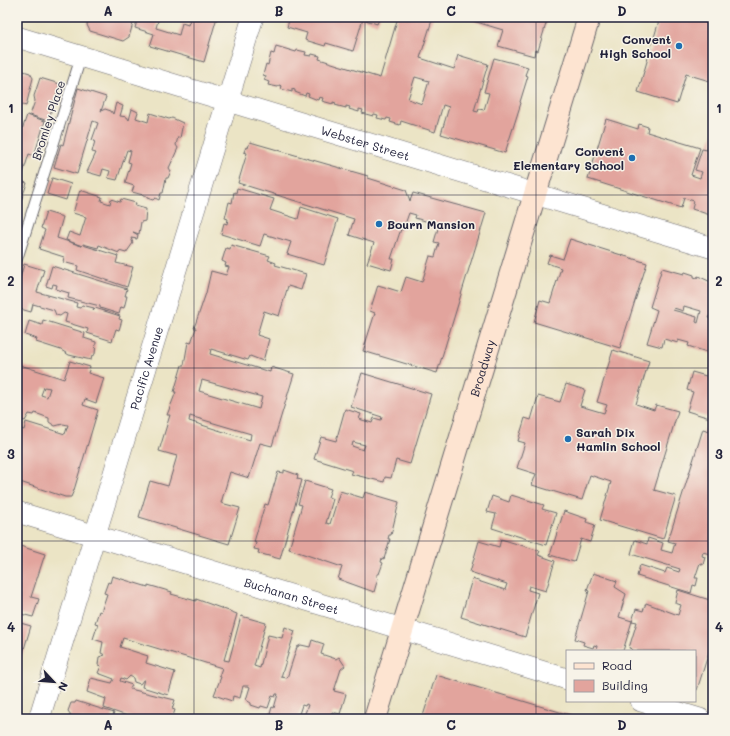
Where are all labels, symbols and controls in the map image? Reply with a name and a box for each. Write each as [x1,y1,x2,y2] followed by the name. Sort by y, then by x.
[103,2,113,19] text: A
[275,2,284,19] text: B
[446,2,456,19] text: C
[617,2,627,19] text: D
[599,31,671,61] place label: Convent High School
[674,41,684,51] marker: Convent High School
[28,78,68,162] street label: Bromley Place
[8,99,14,116] text: 1
[716,99,722,116] text: 1
[319,122,412,164] street label: Webster Street
[513,143,624,173] place label: Convent Elementary School
[627,153,637,163] marker: Convent Elementary School
[387,216,475,232] place label: Bourn Mansion
[374,219,384,229] marker: Bourn Mansion
[7,272,15,289] text: 2
[715,272,723,289] text: 2
[126,324,166,412] street label: Pacific Avenue
[466,338,498,398] street label: Broadway
[576,424,661,454] place label: Sarah Dix Hamlin School
[563,434,573,444] marker: Sarah Dix Hamlin School
[7,445,15,462] text: 3
[715,445,723,462] text: 3
[242,573,341,617] street label: Buchanan Street
[7,618,15,635] text: 4
[715,618,723,635] text: 4
[566,650,696,702] legend
[602,657,632,673] text: Road
[34,662,74,702] north arrow
[602,677,648,693] text: Building
[55,680,72,694] text: N
[103,716,113,733] text: A
[275,716,284,733] text: B
[446,716,456,733] text: C
[617,716,627,733] text: D

